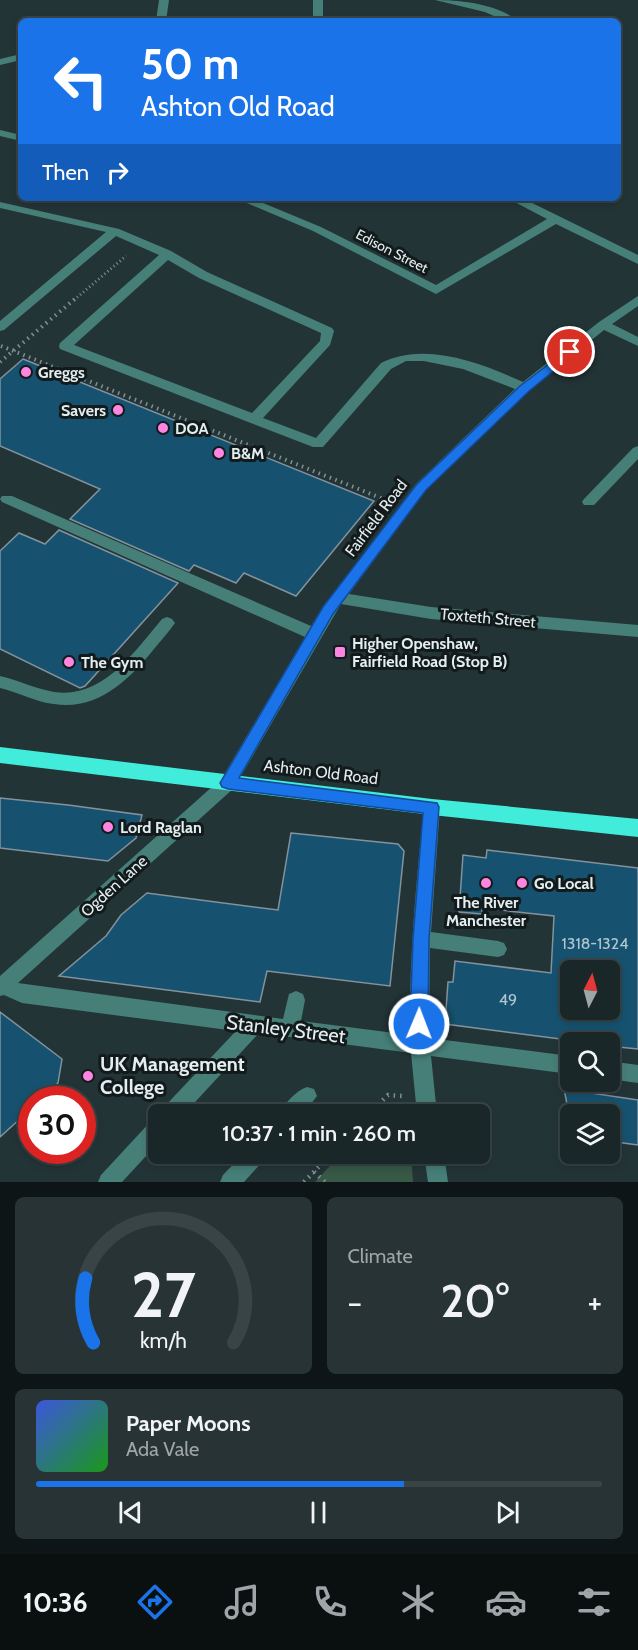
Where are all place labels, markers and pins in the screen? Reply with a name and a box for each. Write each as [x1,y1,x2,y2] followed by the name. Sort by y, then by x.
[544,326,595,377] pin
[38,363,85,382] place label: Greggs
[19,365,33,379] marker: Greggs
[61,401,106,420] place label: Savers
[111,403,125,417] marker: Savers
[175,419,209,438] place label: DOA
[156,421,170,435] marker: DOA
[231,444,264,463] place label: B&M
[212,446,226,460] marker: B&M
[352,634,507,671] place label: Higher Openshaw, Fairfield Road (Stop B)
[333,645,347,659] marker: Higher Openshaw, Fairfield Road (Stop B)
[81,653,143,672] place label: The Gym
[62,655,76,669] marker: The Gym
[120,818,202,837] place label: Lord Raglan
[101,820,115,834] marker: Lord Raglan
[534,874,594,893] place label: Go Local
[479,876,493,890] marker: The River Manchester
[515,876,529,890] marker: Go Local
[446,893,527,930] place label: The River Manchester
[100,1052,245,1099] place label: UK Management College
[81,1069,95,1083] marker: UK Management College

